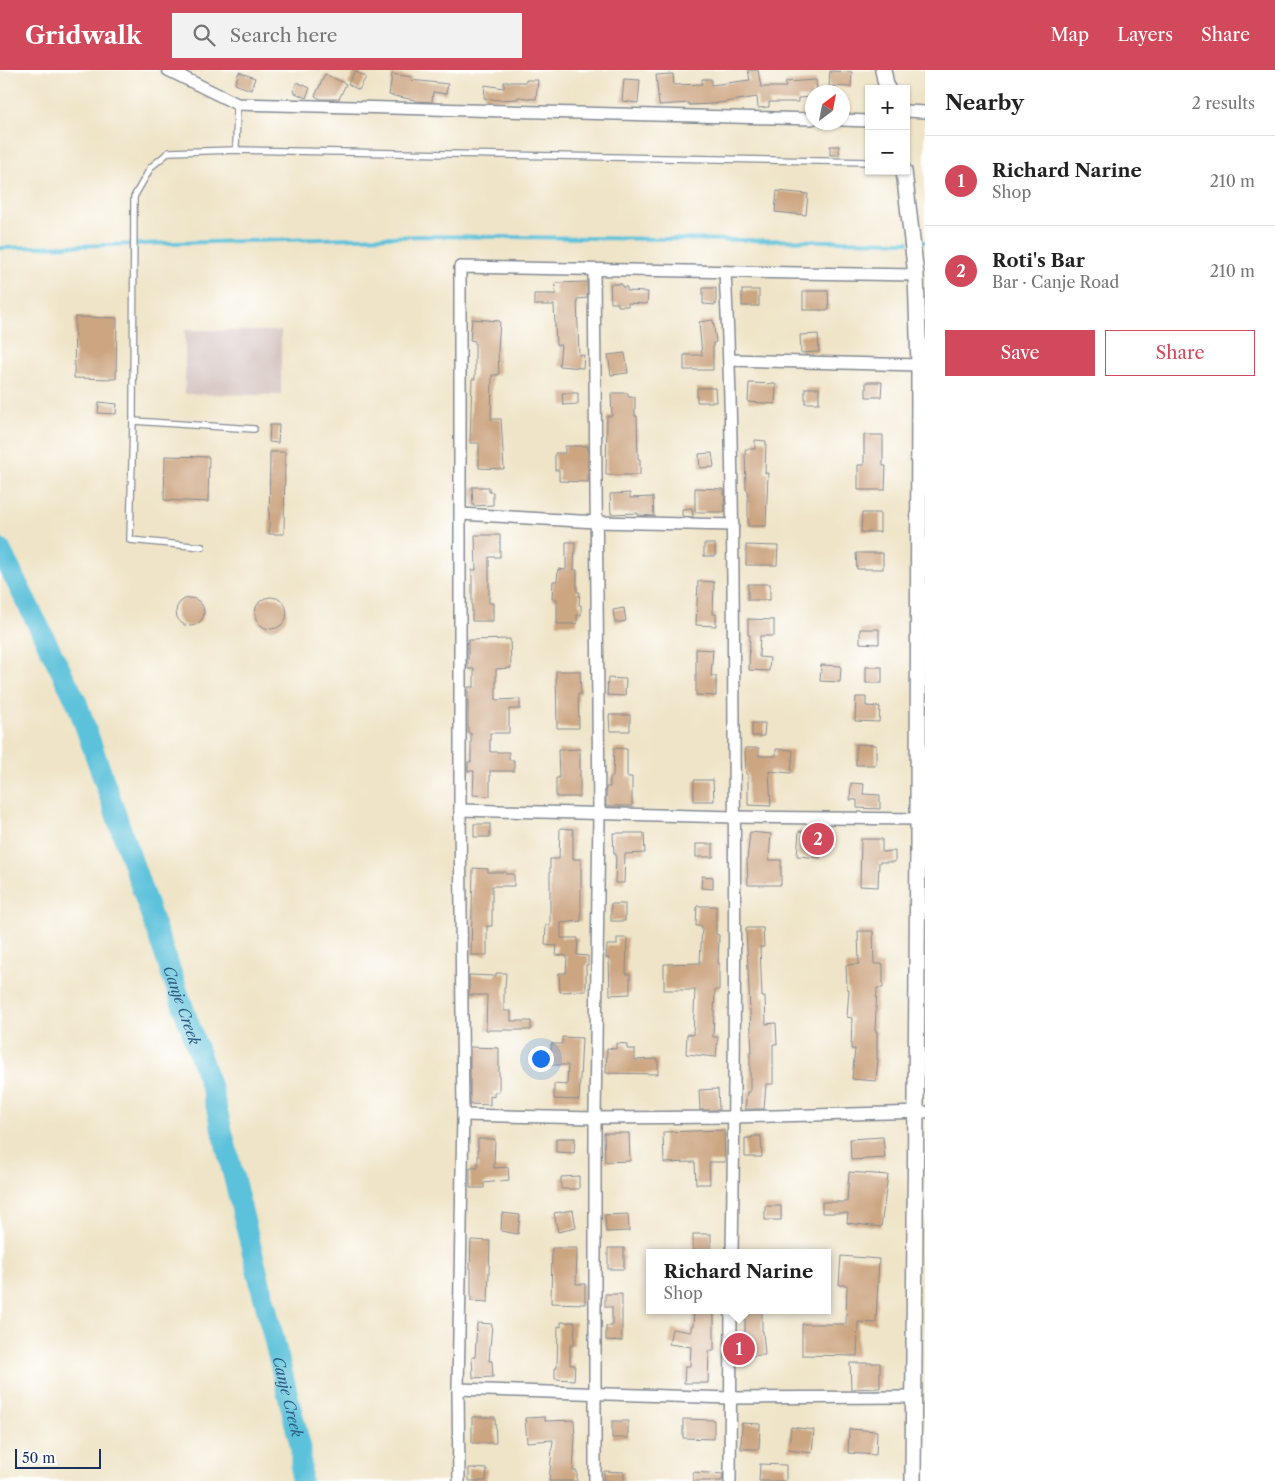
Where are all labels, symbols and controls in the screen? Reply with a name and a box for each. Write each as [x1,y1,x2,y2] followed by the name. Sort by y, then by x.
[172,13,522,58] search box
[25,21,142,50] text: Gridwalk
[190,21,218,49] icon: search
[230,24,338,47] text: Search here
[1051,24,1089,46] text: Map
[1117,24,1173,46] text: Layers
[1201,24,1250,46] text: Share
[805,85,850,130] north arrow
[865,85,910,175] map controls
[865,85,910,130] button: +
[945,90,1024,115] text: Nearby
[1192,93,1255,113] text: 2 results
[865,130,910,175] button: −
[992,159,1142,182] text: Richard Narine
[957,171,965,191] text: 1
[1210,171,1255,191] text: 210 m
[992,182,1031,202] text: Shop
[992,249,1085,272] text: Roti's Bar
[956,261,966,281] text: 2
[1210,261,1255,281] text: 210 m
[992,272,1119,292] text: Bar · Canje Road
[945,330,1095,376] button: Save
[1105,330,1255,376] button: Share
[802,820,834,858] pin: 2
[160,963,205,1047] water label: Canje Creek
[528,1046,554,1072] your location
[646,1249,831,1314] popup
[664,1260,813,1283] text: Richard Narine
[664,1283,703,1303] text: Shop
[723,1330,755,1368] pin: 1
[269,1354,307,1439] water label: Canje Creek
[15,1446,101,1469] scale bar
[22,1449,55,1467] text: 50 m

